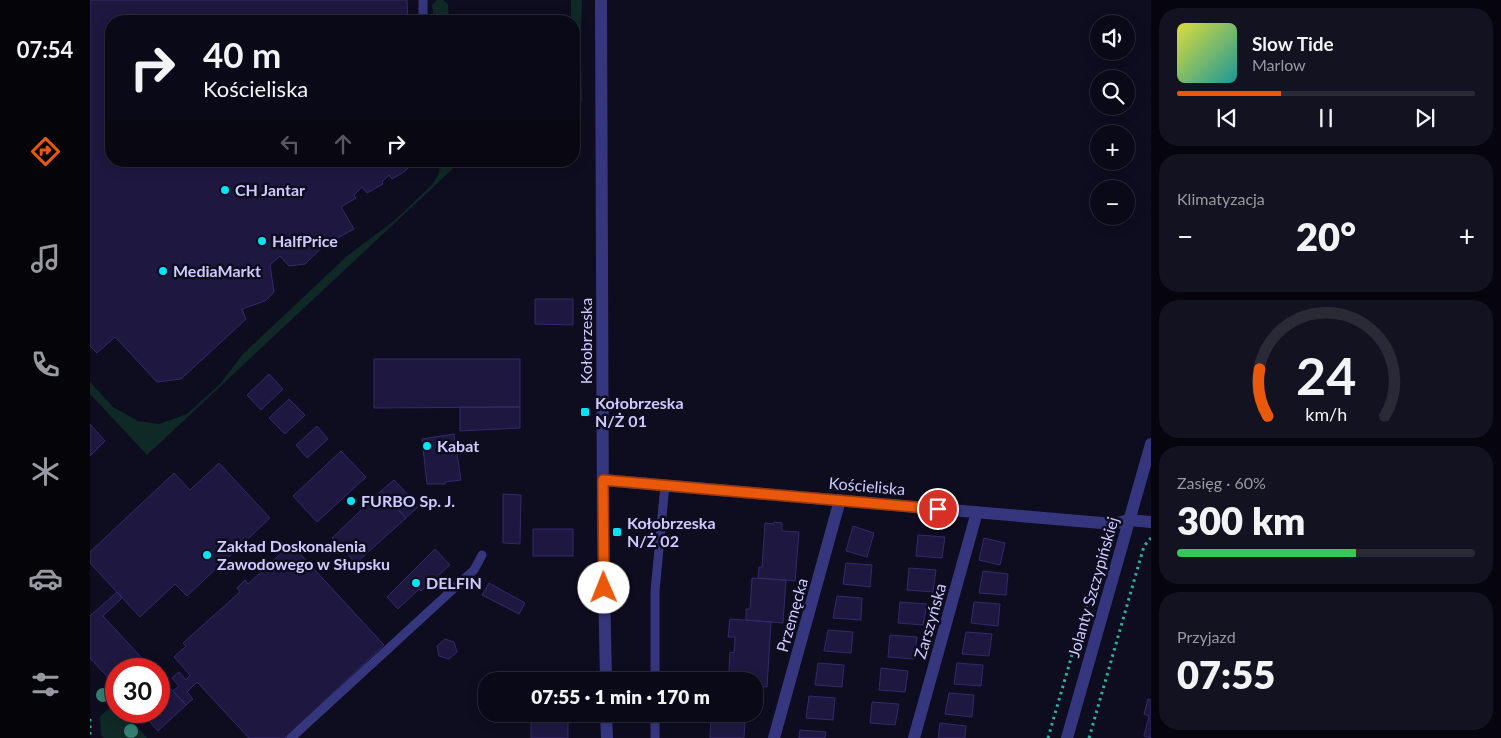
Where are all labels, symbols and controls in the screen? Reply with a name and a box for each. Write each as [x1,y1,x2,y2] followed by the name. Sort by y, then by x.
[1090,15,1135,225] map controls
[1090,15,1135,60] button: sound
[1252,32,1334,55] text: Slow Tide
[203,33,281,75] text: 40 m
[120,35,185,100] icon: right
[17,36,73,63] text: 07:54
[1252,55,1306,74] text: Marlow
[1090,70,1135,115] button: search
[203,75,308,102] text: Kościeliska
[1213,104,1241,132] icon: previous
[1312,104,1340,132] icon: pause
[1411,104,1439,132] icon: next
[1090,125,1135,170] button: +
[276,130,304,158] icon: left
[329,130,357,158] icon: ahead
[382,130,410,158] icon: right
[28,134,63,169] icon: directions
[235,180,305,199] place label: CH Jantar
[1090,180,1135,225] button: −
[219,184,231,196] marker: CH Jantar
[1177,189,1265,208] text: Klimatyzacja
[1296,213,1356,259] text: 20°
[1177,219,1193,253] text: −
[1459,219,1475,253] text: +
[272,231,338,250] place label: HalfPrice
[256,235,268,247] marker: HalfPrice
[28,241,63,276] icon: music
[173,261,261,280] place label: MediaMarkt
[157,265,169,277] marker: MediaMarkt
[576,298,595,384] street label: Kołobrzeska
[1296,344,1356,406] text: 24
[28,347,63,382] icon: phone
[595,393,684,430] place label: Kołobrzeska N/Ż 01
[1305,403,1347,425] text: km/h
[579,406,591,418] marker: Kołobrzeska N/Ż 01
[437,436,479,455] place label: Kabat
[421,440,433,452] marker: Kabat
[28,454,63,489] icon: climate
[828,473,906,498] street label: Kościeliska
[1177,473,1266,492] text: Zasięg · 60%
[917,488,959,530] pin
[361,491,455,510] place label: FURBO Sp. J.
[345,495,357,507] marker: FURBO Sp. J.
[924,495,952,523] icon: arrive
[1177,497,1305,543] text: 300 km
[627,513,716,550] place label: Kołobrzeska N/Ż 02
[1063,514,1122,659] street label: Jolanty Szczypińskiej
[611,526,623,538] marker: Kołobrzeska N/Ż 02
[217,536,390,573] place label: Zakład Doskonalenia Zawodowego w Słupsku
[201,549,213,561] marker: Zakład Doskonalenia Zawodowego w Słupsku
[28,561,63,596] icon: car
[577,561,629,613] position arrow
[426,573,482,592] place label: DELFIN
[772,576,811,654] street label: Przemęcka
[410,577,422,589] marker: DELFIN
[910,581,949,661] street label: Zarszyńska
[1177,627,1236,646] text: Przyjazd
[1177,651,1275,697] text: 07:55
[105,658,170,723] speed limit sign: 30
[28,667,63,702] icon: filters
[531,685,710,708] text: 07:55 · 1 min · 170 m

